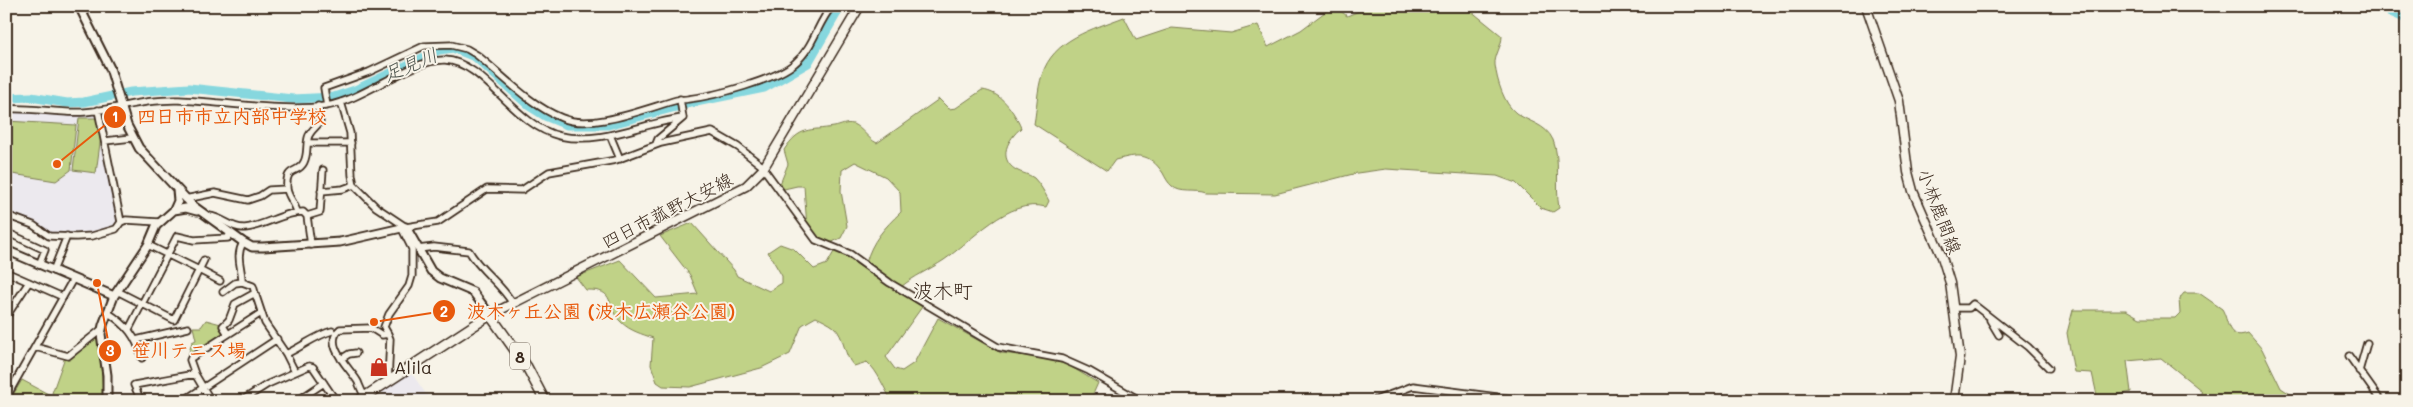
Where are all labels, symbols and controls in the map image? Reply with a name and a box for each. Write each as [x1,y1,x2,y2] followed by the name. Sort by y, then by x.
[379,41,441,87] water label: 足見川
[102,100,337,134] callout: 四日市市立内部中学校
[137,103,327,128] text: 四日市市立内部中学校
[112,106,118,126] text: 1
[1913,165,1967,257] street label: 小林鹿間線
[597,167,737,253] street label: 四日市菰野大安線
[913,277,973,303] district label: 波木町
[432,294,745,328] callout: 波木ヶ丘公園 (波木広瀬谷公園)
[467,298,735,323] text: 波木ヶ丘公園 (波木広瀬谷公園)
[440,301,448,321] text: 2
[97,334,256,368] callout: 笹川テニス場
[132,337,246,362] text: 笹川テニス場
[105,340,115,360] text: 3
[510,342,530,370] road number: 8
[394,355,432,379] place label: Alila
[368,356,390,378] shop icon: Alila

